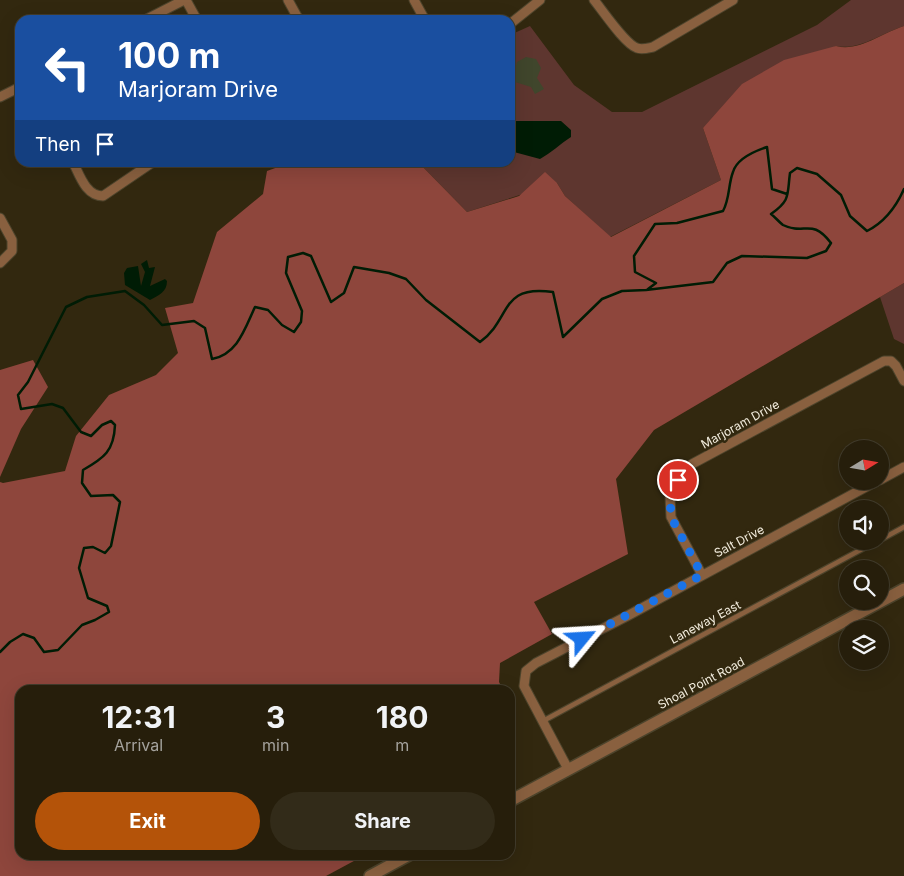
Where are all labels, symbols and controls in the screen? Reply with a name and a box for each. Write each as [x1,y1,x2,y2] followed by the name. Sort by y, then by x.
[118,34,221,76] text: 100 m
[35,35,100,100] icon: left
[118,76,278,102] text: Marjoram Drive
[91,130,119,158] icon: arrive
[35,133,81,156] text: Then
[698,396,782,452] street label: Marjoram Drive
[839,440,889,490] north arrow
[839,440,889,670] map controls
[657,459,699,501] pin
[664,466,692,494] icon: arrive
[839,500,889,550] button: sound
[711,522,767,560] street label: Salt Drive
[839,560,889,610] button: search
[667,597,743,647] street label: Laneway East
[555,612,607,664] position arrow
[839,620,889,670] button: layers
[655,654,747,712] street label: Shoal Point Road
[101,699,176,735] text: 12:31
[266,699,285,735] text: 3
[376,699,429,735] text: 180
[114,735,163,755] text: Arrival
[262,735,289,755] text: min
[395,735,409,755] text: m
[35,792,260,850] button: Exit
[270,792,495,850] button: Share

